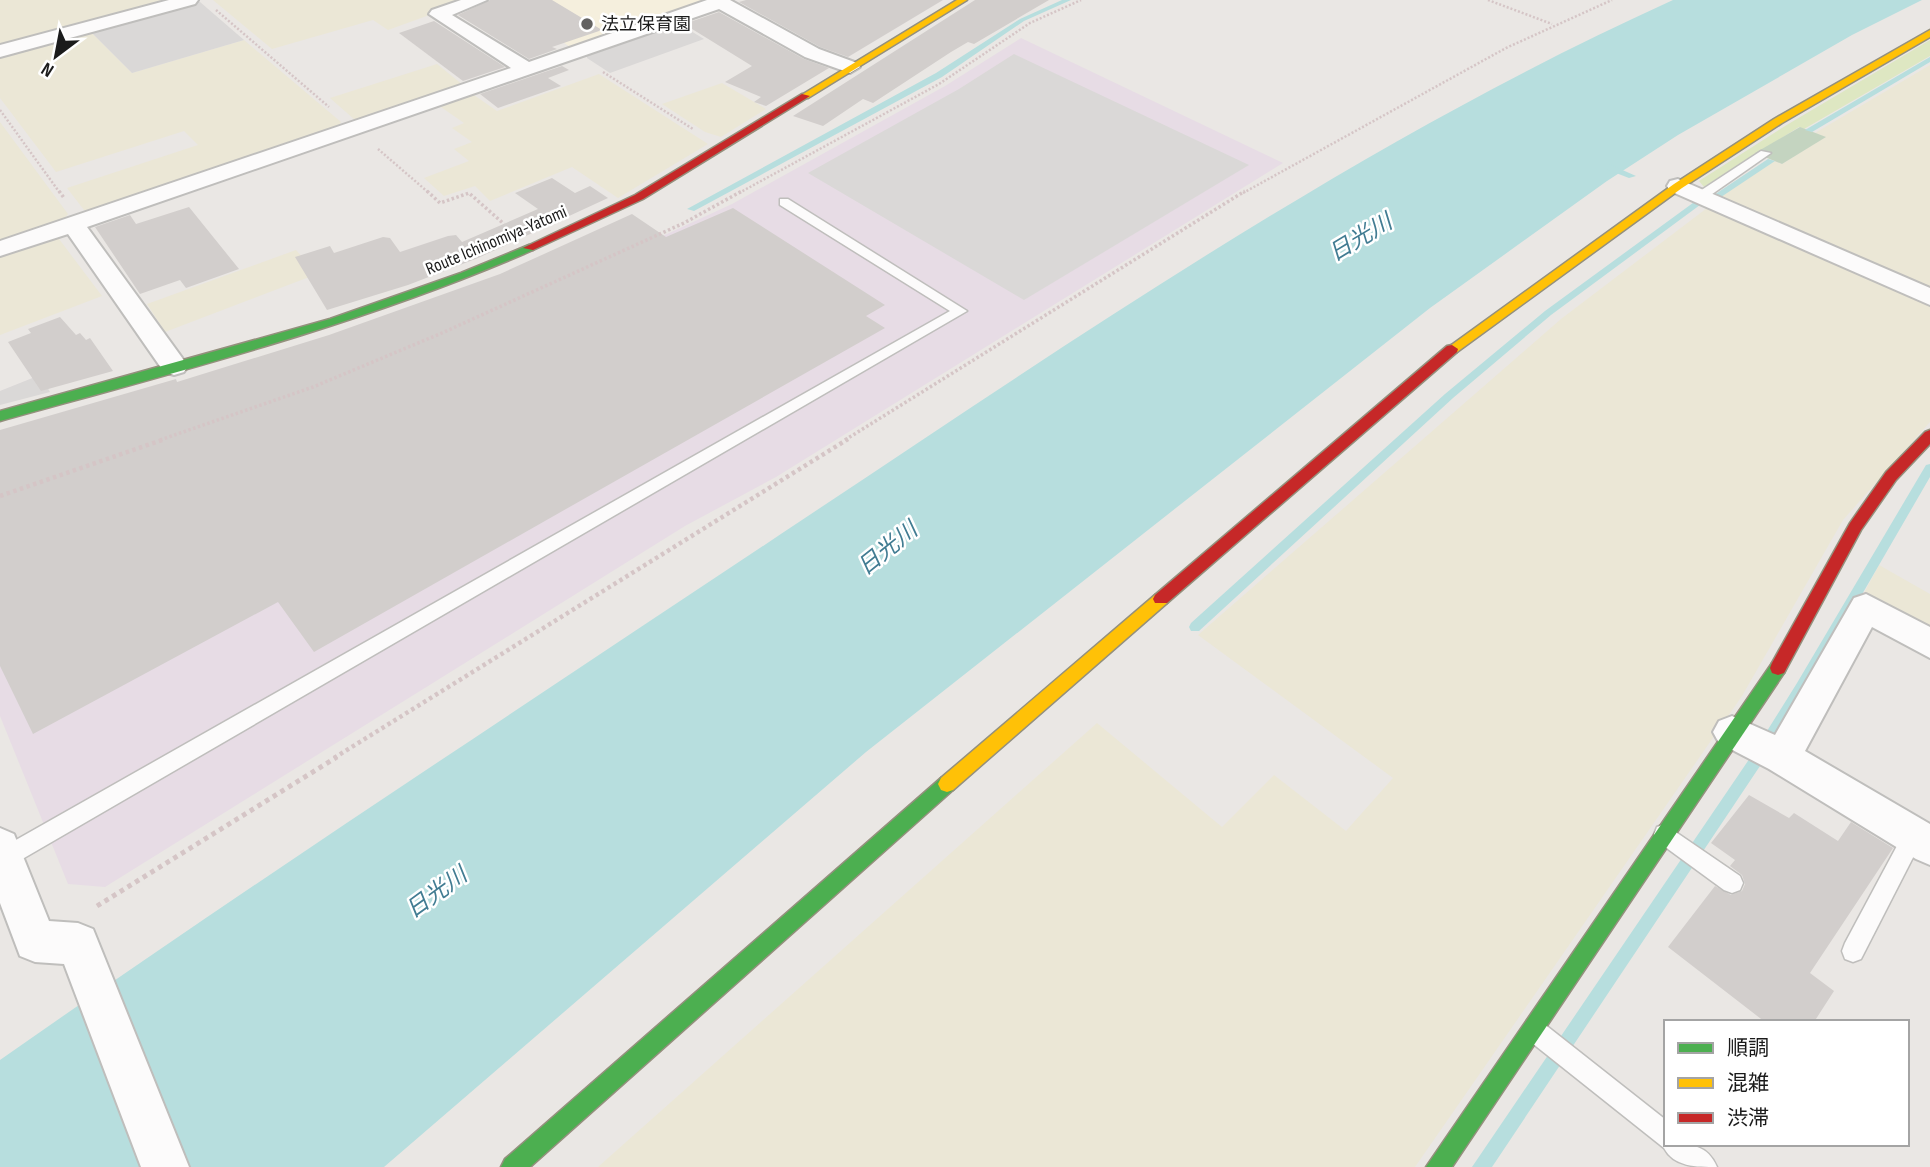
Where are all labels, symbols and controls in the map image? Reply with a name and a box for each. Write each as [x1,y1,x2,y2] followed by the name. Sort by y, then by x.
[601,14,691,35] place label: 法立保育園
[579,16,595,32] marker: 法立保育園
[21,21,91,91] north arrow
[37,57,58,82] text: N
[423,201,570,280] street label: Route Ichinomiya-Yatomi
[1324,207,1400,268] water label: 日光川
[852,514,926,581] water label: 日光川
[400,859,475,924] water label: 日光川
[1664,1020,1909,1146] legend
[1727,1036,1769,1061] text: 順調
[1727,1071,1769,1096] text: 混雑
[1727,1106,1769,1131] text: 渋滞

